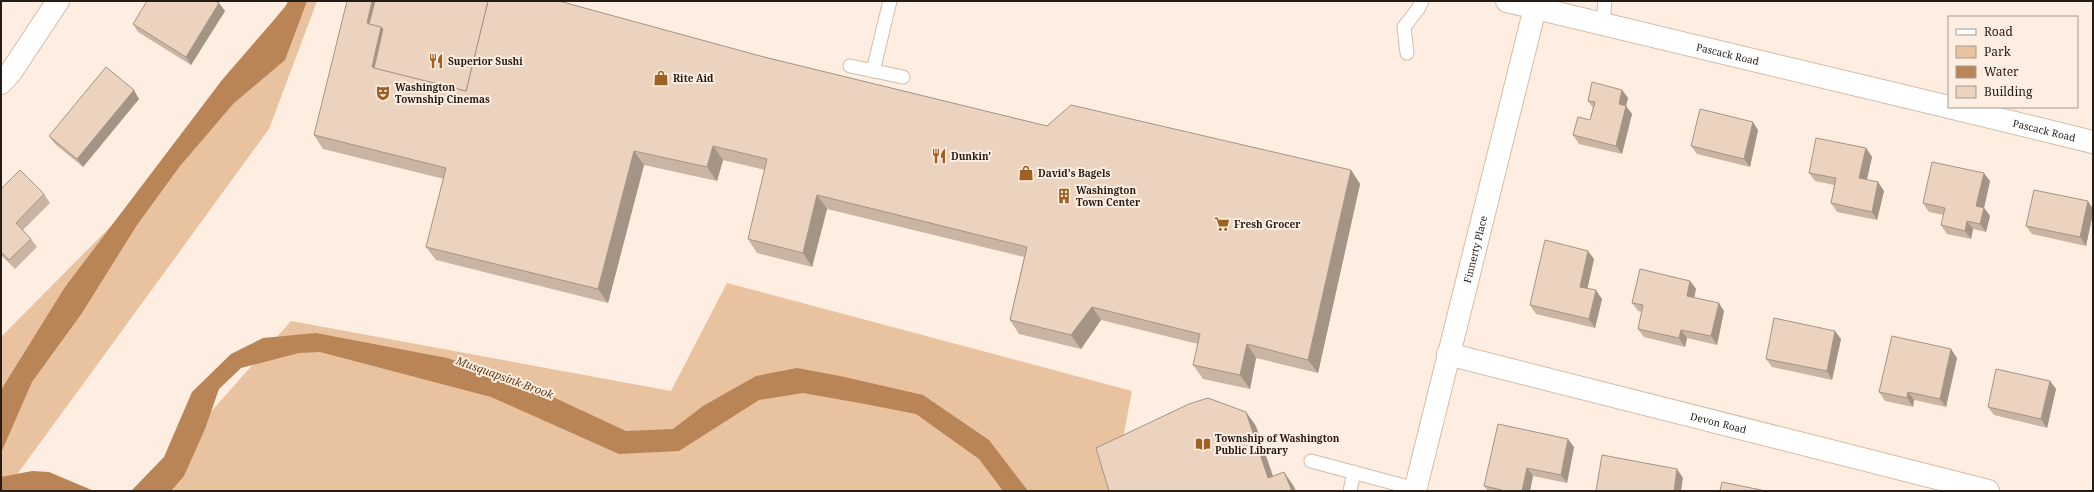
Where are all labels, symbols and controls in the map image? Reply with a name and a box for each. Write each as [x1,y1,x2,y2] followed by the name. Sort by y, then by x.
[1948,16,2078,108] legend
[1984,23,2014,40] text: Road
[1695,40,1761,68] street label: Pascack Road
[1984,43,2012,60] text: Park
[427,52,445,70] restaurant icon: Superior Sushi
[448,54,523,68] place label: Superior Sushi
[1984,63,2019,80] text: Water
[652,69,670,87] shop icon: Rite Aid
[673,71,714,85] place label: Rite Aid
[395,80,490,106] place label: Washington Township Cinemas
[1984,83,2033,100] text: Building
[374,84,392,102] theatre icon: Washington Township Cinemas
[2011,116,2077,145] street label: Pascack Road
[930,147,948,165] restaurant icon: Dunkin'
[951,149,991,163] place label: Dunkin'
[1017,164,1035,182] shop icon: David's Bagels
[1038,166,1111,180] place label: David's Bagels
[1076,183,1141,209] place label: Washington Town Center
[1055,187,1073,205] building icon: Washington Town Center
[1460,214,1490,285] street label: Finnerty Place
[1213,215,1231,233] supermarket icon: Fresh Grocer
[1234,217,1301,231] place label: Fresh Grocer
[453,352,556,402] water label: Musquapsink Brook
[1689,409,1748,436] street label: Devon Road
[1215,431,1340,457] place label: Township of Washington Public Library
[1194,435,1212,453] library icon: Township of Washington Public Library

